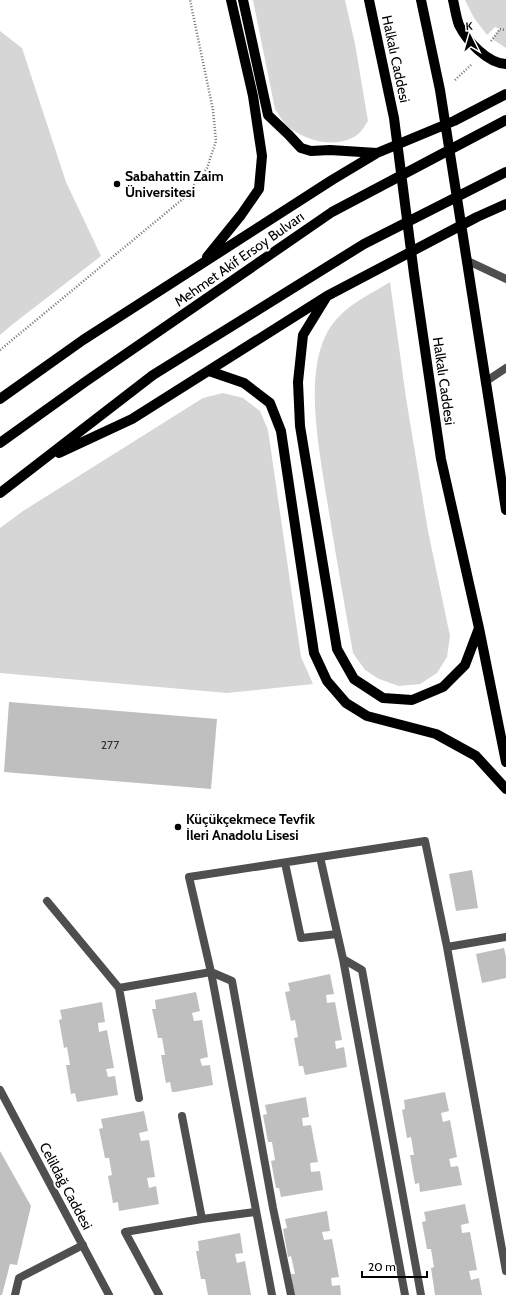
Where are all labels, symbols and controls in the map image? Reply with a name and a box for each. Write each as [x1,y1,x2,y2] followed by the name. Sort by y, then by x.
[378,14,414,104] street label: Halkalı Caddesi
[450,16,490,56] north arrow
[465,19,473,33] text: K
[125,167,224,201] place label: Sabahattin Zaim Üniversitesi
[112,179,122,189] marker: Sabahattin Zaim Üniversitesi
[171,207,307,311] street label: Mehmet Akif Ersoy Bulvarı
[429,336,459,426] street label: Halkalı Caddesi
[101,737,119,752] house number: 277
[186,810,315,844] place label: Küçükçekmece Tevfik İleri Anadolu Lisesi
[173,822,183,832] marker: Küçükçekmece Tevfik İleri Anadolu Lisesi
[35,1139,97,1233] street label: Celildağ Caddesi
[362,1253,427,1279] scale bar
[368,1259,396,1274] text: 20 m

